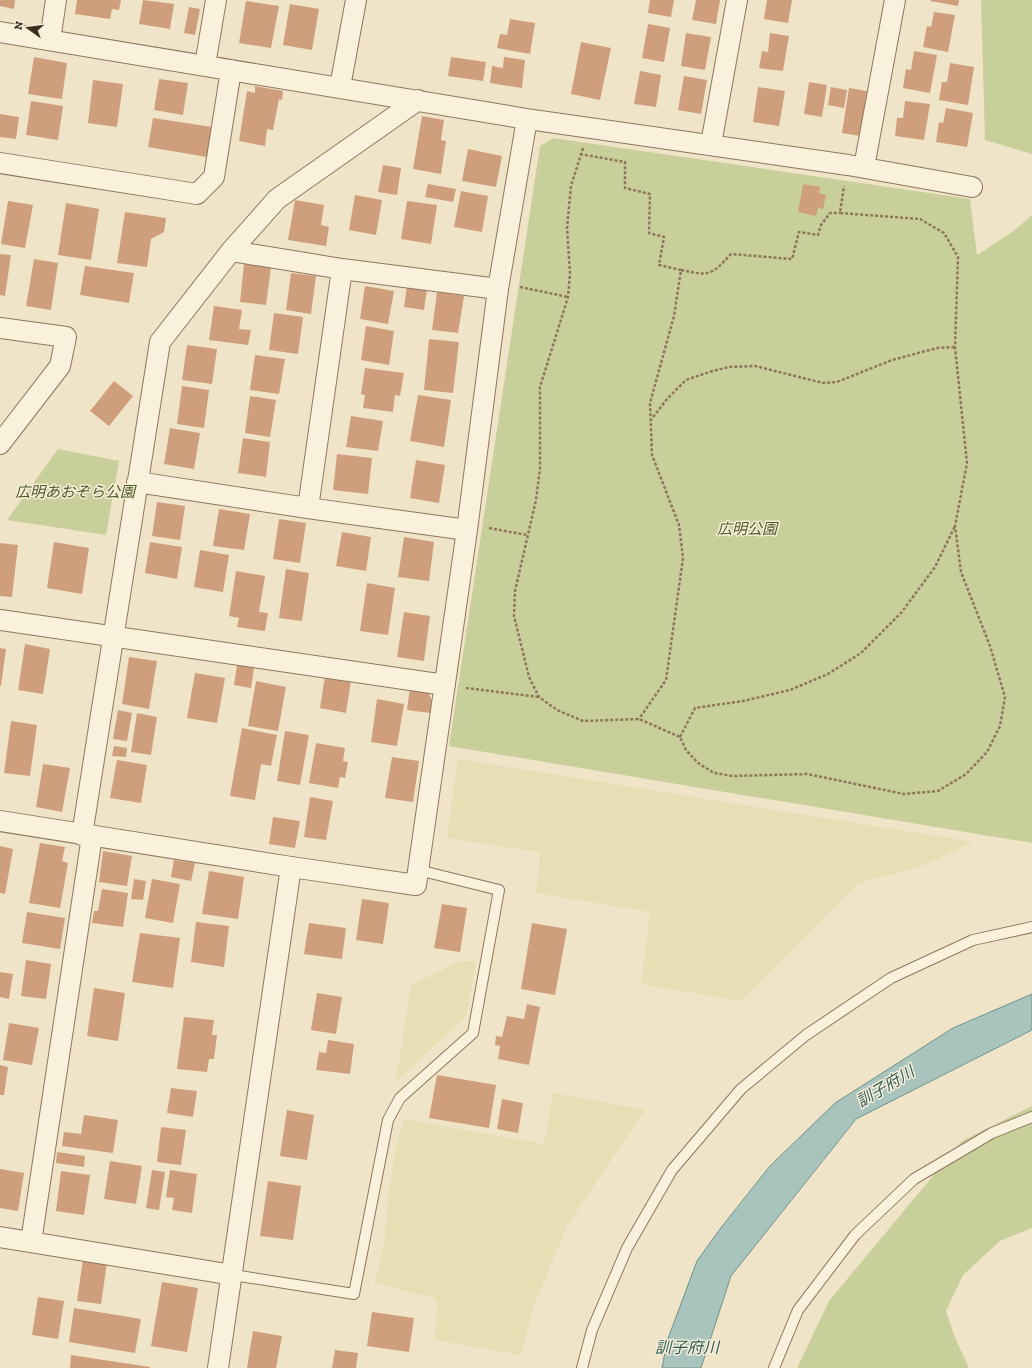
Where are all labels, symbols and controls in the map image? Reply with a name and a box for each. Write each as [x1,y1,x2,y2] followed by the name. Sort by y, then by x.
[8,8,48,48] north arrow
[11,19,26,31] text: N
[15,483,137,501] park label: 広明あおぞら公園
[717,520,779,538] park label: 広明公園
[853,1061,919,1111] water label: 訓子府川
[655,1338,721,1357] water label: 訓子府川

